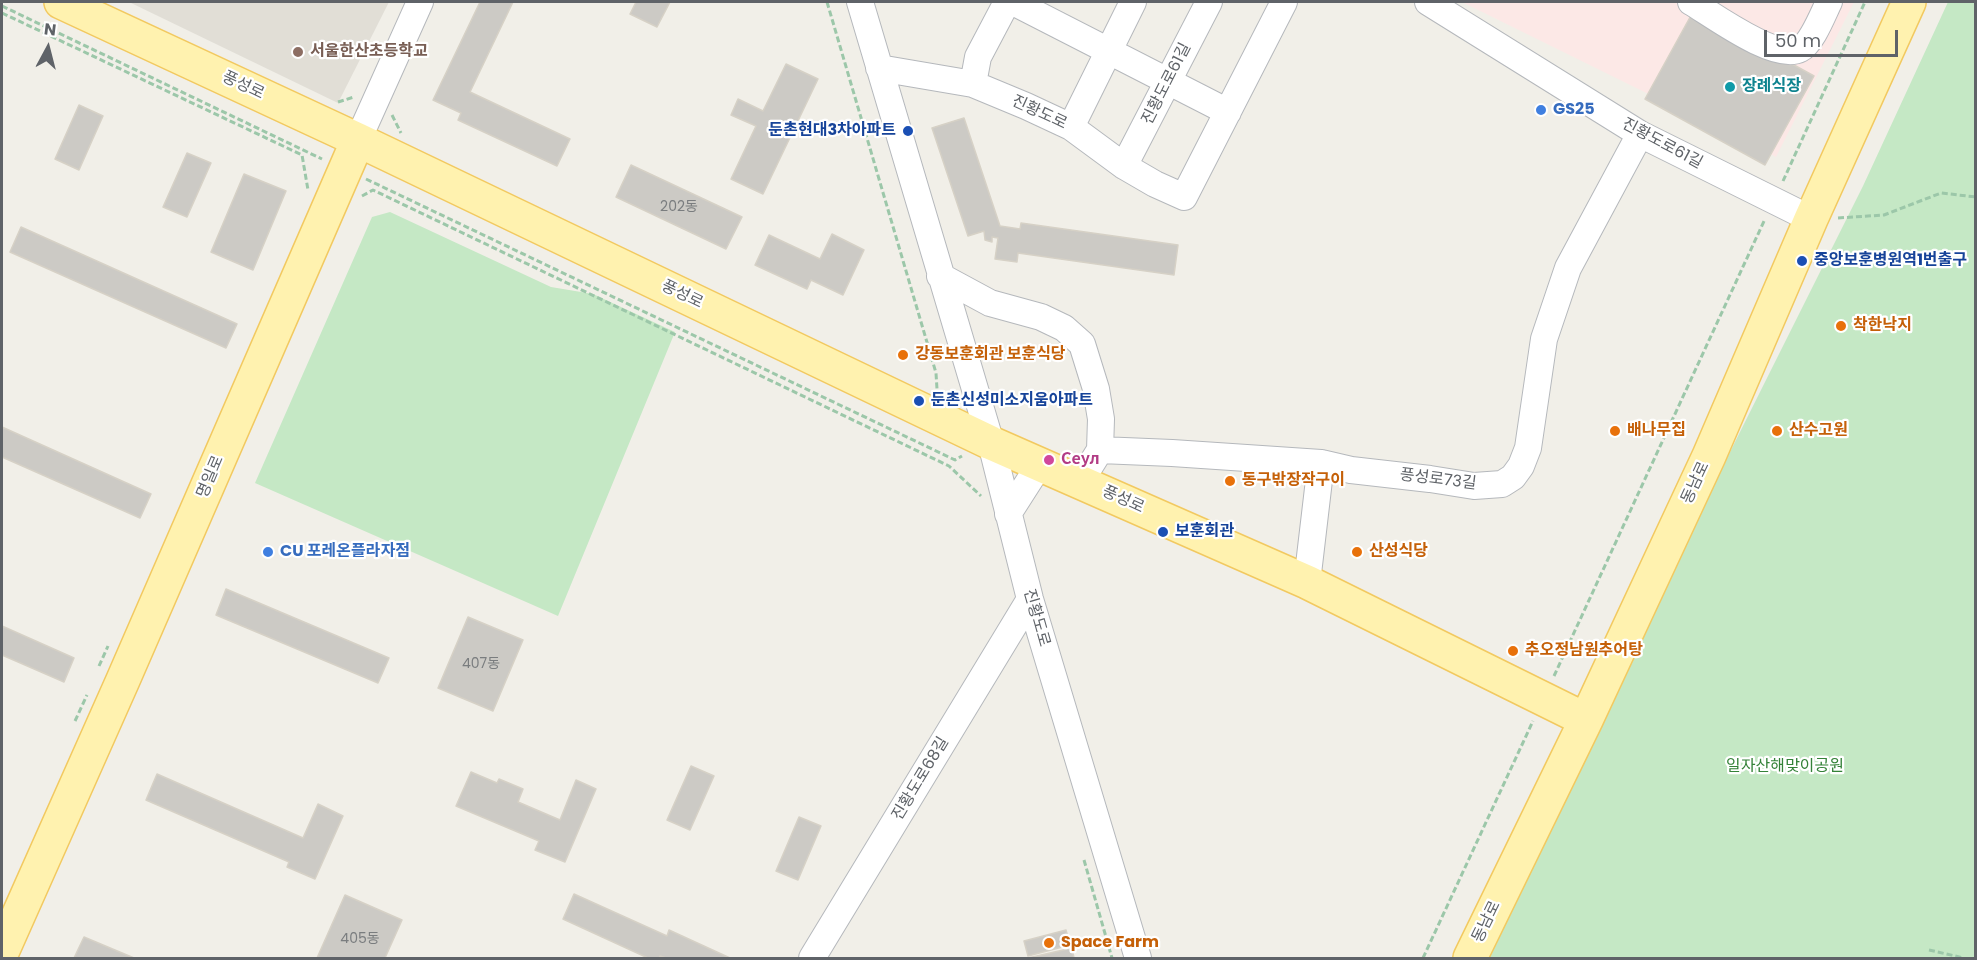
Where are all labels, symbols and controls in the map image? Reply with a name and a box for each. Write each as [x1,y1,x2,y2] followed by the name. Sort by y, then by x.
[43,17,58,42] text: N
[18,18,78,78] north arrow
[1767,18,1900,56] scale bar
[1775,28,1821,53] text: 50 m
[1138,40,1196,128] street label: 진황도로61길
[310,42,428,62] place label: 서울한산초등학교
[291,45,305,59] marker: 서울한산초등학교
[219,68,267,104] street label: 풍성로
[1742,77,1801,97] place label: 장례식장
[1723,80,1737,94] marker: 장례식장
[1008,92,1070,134] street label: 진황도로
[1553,100,1595,120] place label: GS25
[1534,103,1548,117] marker: GS25
[1618,115,1706,173] street label: 진황도로61길
[769,121,896,141] place label: 둔촌현대3차아파트
[901,124,915,138] marker: 둔촌현대3차아파트
[660,199,698,215] house number: 202동
[1814,251,1967,271] place label: 중앙보훈병원역1번출구
[1795,254,1809,268] marker: 중앙보훈병원역1번출구
[658,277,706,313] street label: 풍성로
[1853,316,1912,336] place label: 착한낙지
[1834,319,1848,333] marker: 착한낙지
[915,345,1066,365] place label: 강동보훈회관 보훈식당
[896,348,910,362] marker: 강동보훈회관 보훈식당
[931,391,1093,411] place label: 둔촌신성미소지움아파트
[912,394,926,408] marker: 둔촌신성미소지움아파트
[1627,421,1686,441] place label: 배나무집
[1789,421,1848,441] place label: 산수고원
[1608,424,1622,438] marker: 배나무집
[1770,424,1784,438] marker: 산수고원
[1061,450,1100,470] place label: Сеул
[194,453,228,501] street label: 명일로
[1042,453,1056,467] marker: Сеул
[1678,459,1714,507] street label: 동남로
[1399,466,1477,494] street label: 풍성로73길
[1242,471,1345,491] place label: 동구밖장작구이
[1223,474,1237,488] marker: 동구밖장작구이
[1099,482,1147,518] street label: 풍성로
[1175,522,1234,542] place label: 보훈회관
[1156,525,1170,539] marker: 보훈회관
[280,542,410,562] place label: CU 포레온플라자점
[1369,542,1428,562] place label: 산성식당
[261,545,275,559] marker: CU 포레온플라자점
[1350,545,1364,559] marker: 산성식당
[1019,587,1053,649] street label: 진황도로
[1525,641,1643,661] place label: 추오정남원추어탕
[1506,644,1520,658] marker: 추오정남원추어탕
[462,656,500,672] house number: 407동
[889,734,953,824] street label: 진황도로68길
[1726,757,1844,777] park label: 일자산해맞이공원
[1469,898,1505,946] street label: 동남로
[340,931,380,947] house number: 405동
[1061,933,1159,953] place label: Space Farm
[1042,936,1056,950] marker: Space Farm

